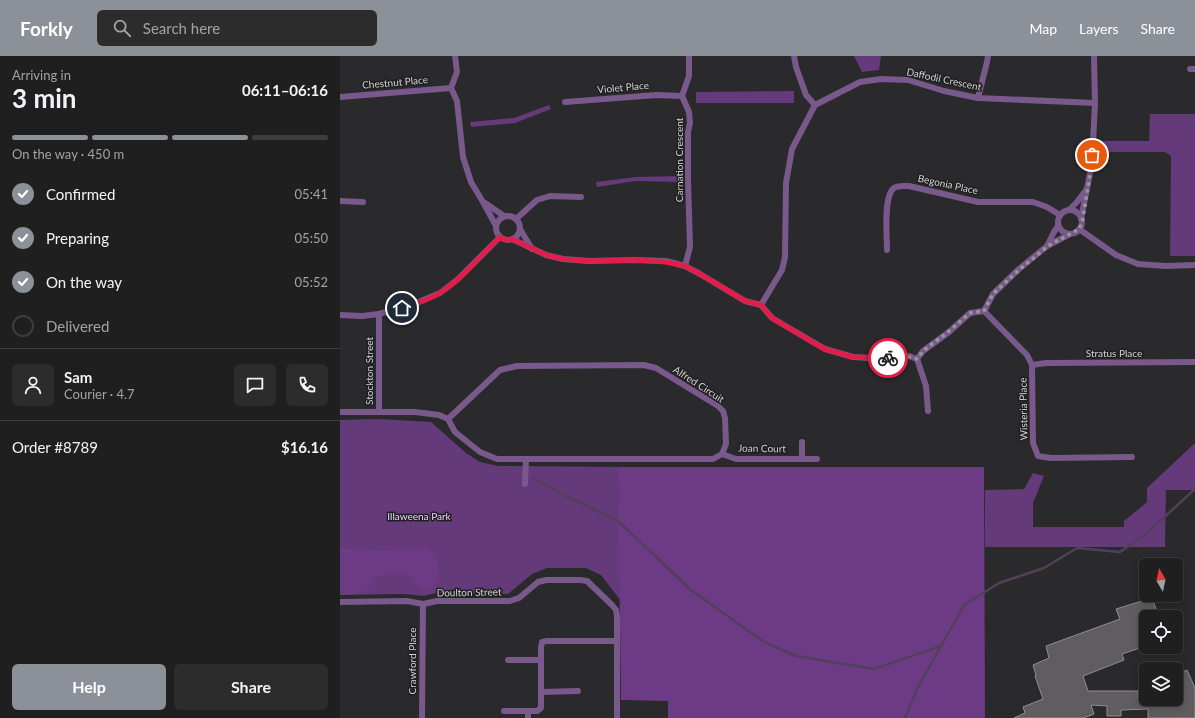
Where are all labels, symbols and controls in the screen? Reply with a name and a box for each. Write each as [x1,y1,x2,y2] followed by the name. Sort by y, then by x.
[97,10,377,46] search box
[20,17,73,40] text: Forkly
[111,17,133,39] icon: search
[143,19,220,37] text: Search here
[1029,20,1057,37] text: Map
[1079,20,1119,37] text: Layers
[1141,20,1175,37] text: Share
[905,65,983,93] street label: Daffodil Crescent
[12,67,71,83] text: Arriving in
[362,73,428,91] street label: Chestnut Place
[597,79,649,95] street label: Violet Place
[242,81,328,99] text: 06:11–06:16
[12,82,76,114] text: 3 min
[673,117,685,202] street label: Carnation Crescent
[1075,138,1109,172] pin
[1081,144,1103,166] icon: bag
[12,146,124,162] text: On the way · 450 m
[917,172,979,196] street label: Begonia Place
[12,183,34,205] icon: check
[46,185,115,203] text: Confirmed
[295,186,328,202] text: 05:41
[12,227,34,249] icon: check
[46,229,109,247] text: Preparing
[295,230,328,246] text: 05:50
[12,271,34,293] icon: check
[46,273,122,291] text: On the way
[295,274,328,290] text: 05:52
[385,291,419,325] pin
[391,297,413,319] icon: home
[46,317,109,335] text: Delivered
[363,337,375,405] street label: Stockton Street
[868,338,908,378] courier
[877,347,899,369] icon: bike
[1086,347,1142,359] street label: Stratus Place
[671,363,727,405] street label: Alfred Circuit
[12,364,54,406] button: person
[234,364,276,406] button: chat
[286,364,328,406] button: phone
[64,368,92,386] text: Sam
[1016,378,1030,440] street label: Wisteria Place
[64,386,135,402] text: Courier · 4.7
[12,438,98,456] text: Order #8789
[281,438,328,456] text: $16.16
[738,442,786,454] street label: Joan Court
[387,510,452,522] park label: Illaweena Park
[1139,558,1183,602] north arrow
[1139,558,1183,706] map controls
[436,585,502,599] street label: Doulton Street
[1139,610,1183,654] button: locate
[406,628,418,694] street label: Crawford Place
[1139,662,1183,706] button: layers
[12,664,166,710] button: Help
[174,664,328,710] button: Share

